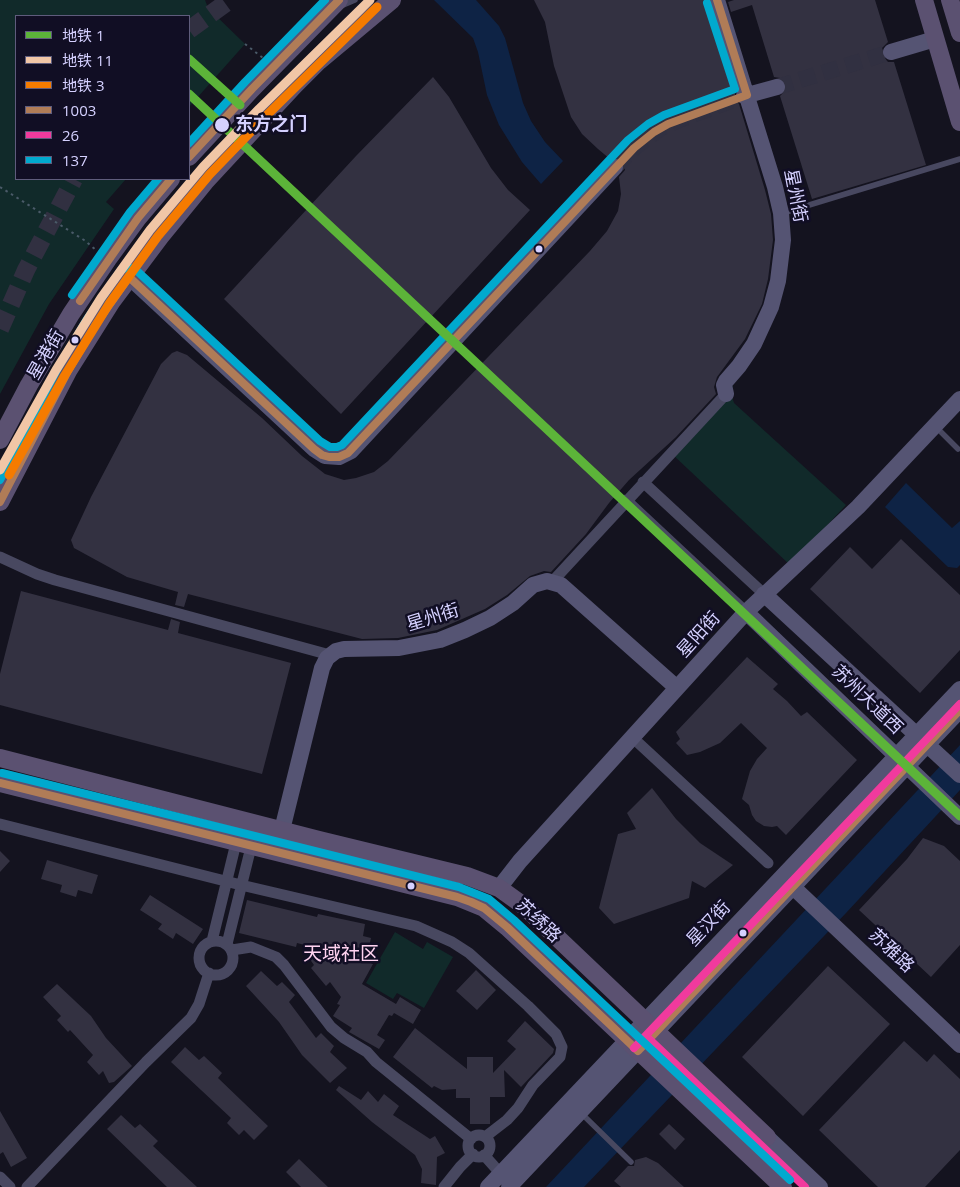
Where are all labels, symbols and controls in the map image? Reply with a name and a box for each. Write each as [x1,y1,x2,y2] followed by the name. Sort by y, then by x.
[15,15,190,180] legend
[62,25,104,45] text: 地铁 1
[62,50,113,70] text: 地铁 11
[62,75,104,95] text: 地铁 3
[62,100,96,120] text: 1003
[235,114,307,136] place label: 东方之门
[213,116,231,134] marker: 东方之门
[62,125,79,145] text: 26
[62,150,88,170] text: 137
[779,167,811,225] street label: 星州街
[534,244,544,254] unlabelled marker
[23,326,69,384] street label: 星港街
[70,335,80,345] unlabelled marker
[404,600,462,636] street label: 星州街
[673,608,725,662] street label: 星阳街
[827,661,907,739] street label: 苏州大道西
[406,881,416,891] unlabelled marker
[511,895,565,947] street label: 苏绣路
[683,897,735,951] street label: 星汉街
[864,925,918,977] street label: 苏雅路
[738,928,748,938] unlabelled marker
[303,944,379,966] district label: 天域社区

